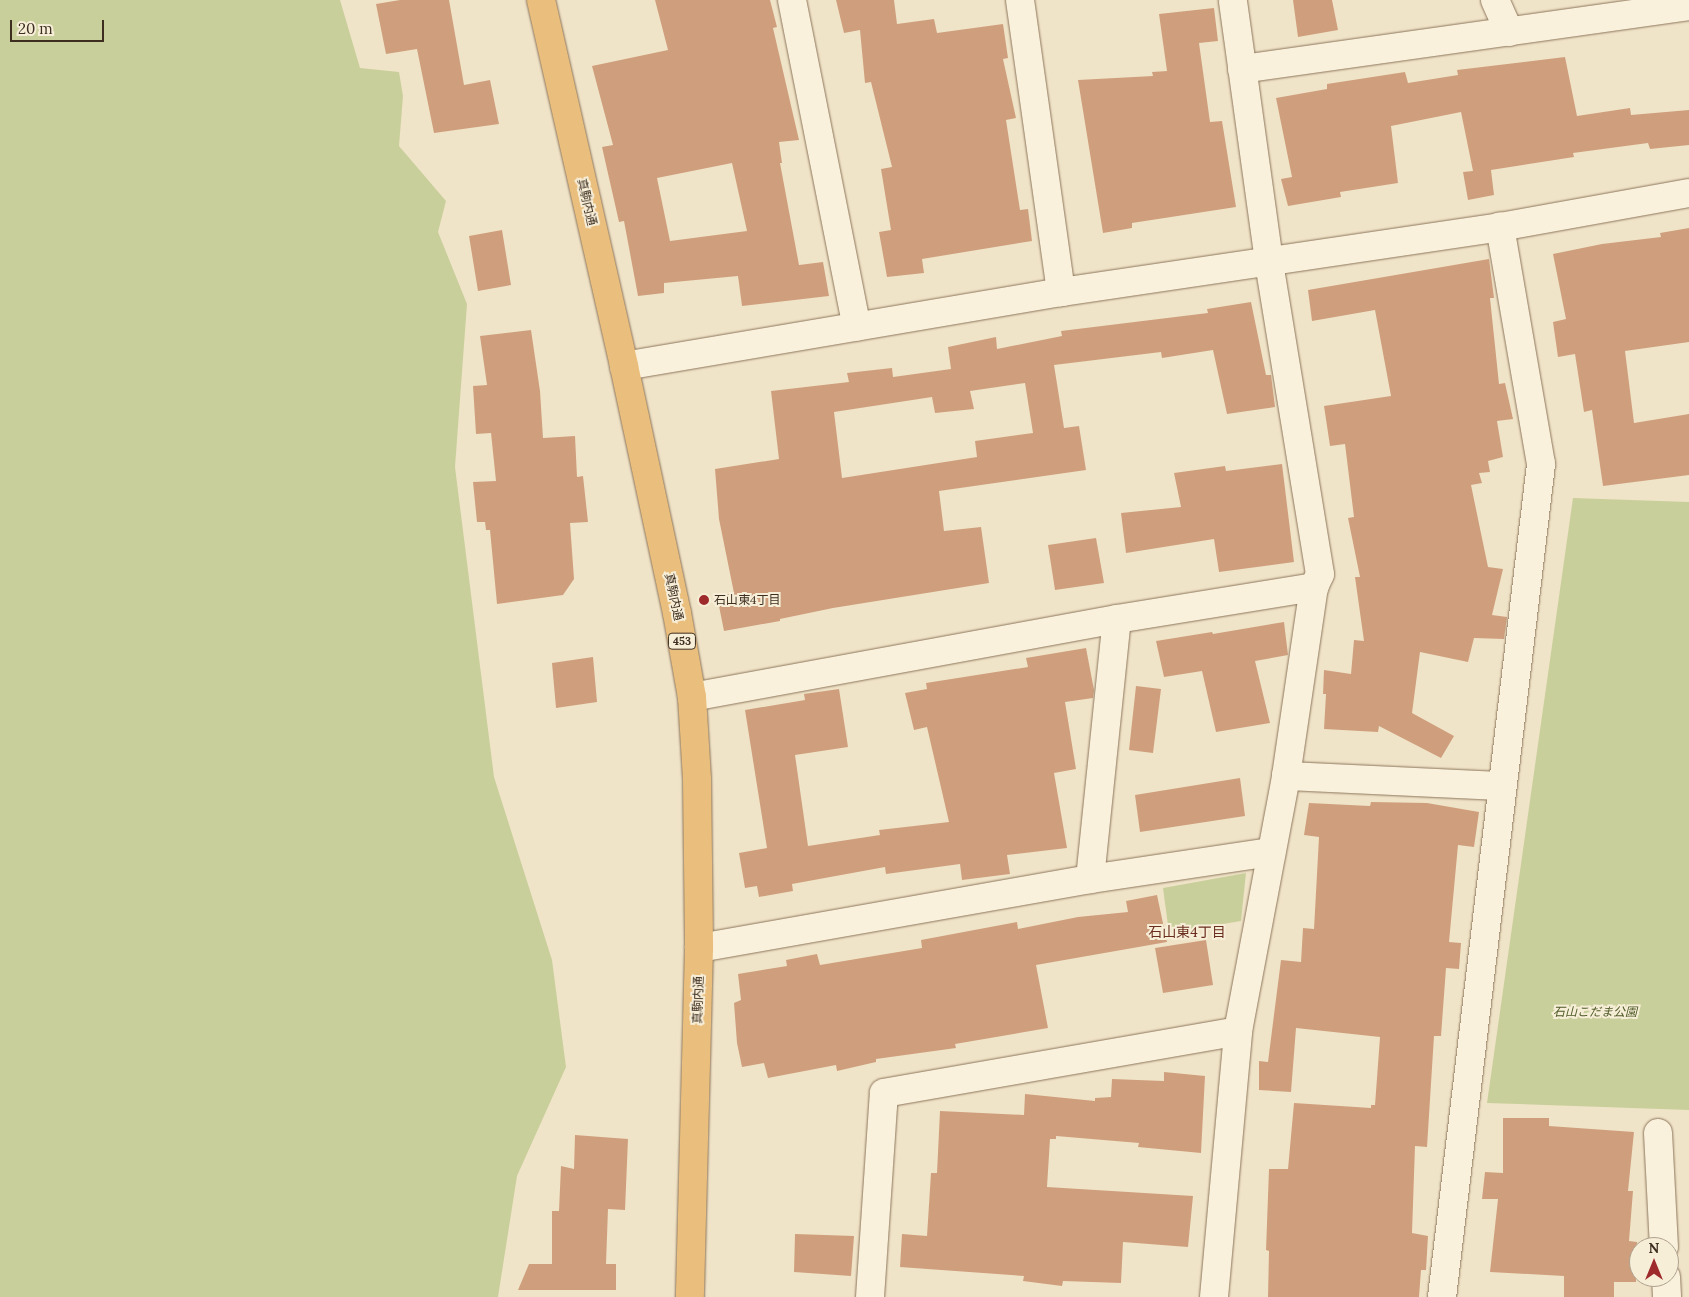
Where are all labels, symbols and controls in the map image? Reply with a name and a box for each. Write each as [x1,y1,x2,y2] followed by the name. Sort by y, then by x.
[12,10,106,42] scale bar
[18,19,53,38] text: 20 m
[575,177,599,227] street label: 真駒内通
[662,572,686,622] street label: 真駒内通
[714,593,781,607] place label: 石山東4丁目
[698,594,710,606] marker: 石山東4丁目
[667,632,697,649] road number: 453
[1148,924,1226,940] district label: 石山東4丁目
[690,976,706,1024] street label: 真駒内通
[1553,1005,1637,1019] park label: 石山こだま公園
[1629,1237,1679,1287] north arrow
[1649,1239,1659,1257] text: N

